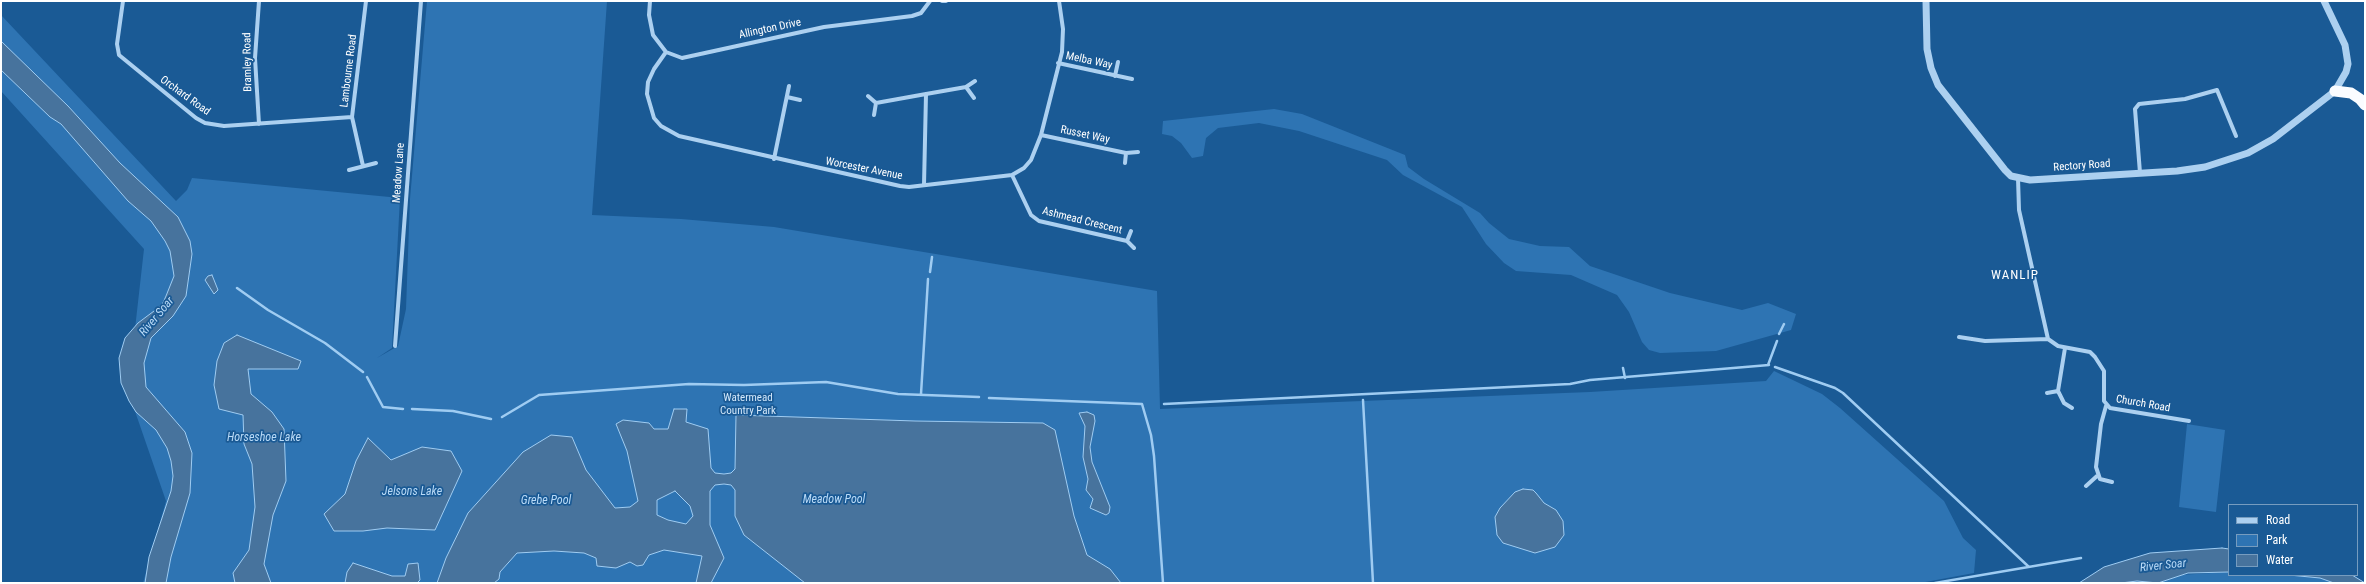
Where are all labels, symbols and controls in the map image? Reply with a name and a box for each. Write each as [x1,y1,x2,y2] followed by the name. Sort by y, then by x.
[738,16,802,42] street label: Allington Drive
[241,32,255,92] street label: Bramley Road
[338,34,360,108] street label: Lambourne Road
[1065,50,1113,72] street label: Melba Way
[157,73,213,119] street label: Orchard Road
[1059,123,1111,147] street label: Russet Way
[390,142,408,204] street label: Meadow Lane
[824,155,904,183] street label: Worcester Avenue
[2053,157,2111,175] street label: Rectory Road
[1041,205,1123,237] street label: Ashmead Crescent
[1991,268,2039,284] district label: WANLIP
[137,295,177,339] water label: River Soar
[720,391,776,417] park label: Watermead Country Park
[2115,393,2171,415] street label: Church Road
[227,431,301,445] water label: Horseshoe Lake
[382,485,442,499] water label: Jelsons Lake
[803,493,865,507] water label: Meadow Pool
[521,494,571,508] water label: Grebe Pool
[2228,504,2358,576] legend
[2266,513,2290,527] text: Road
[2266,533,2287,547] text: Park
[2266,553,2294,567] text: Water
[2139,556,2187,576] water label: River Soar

